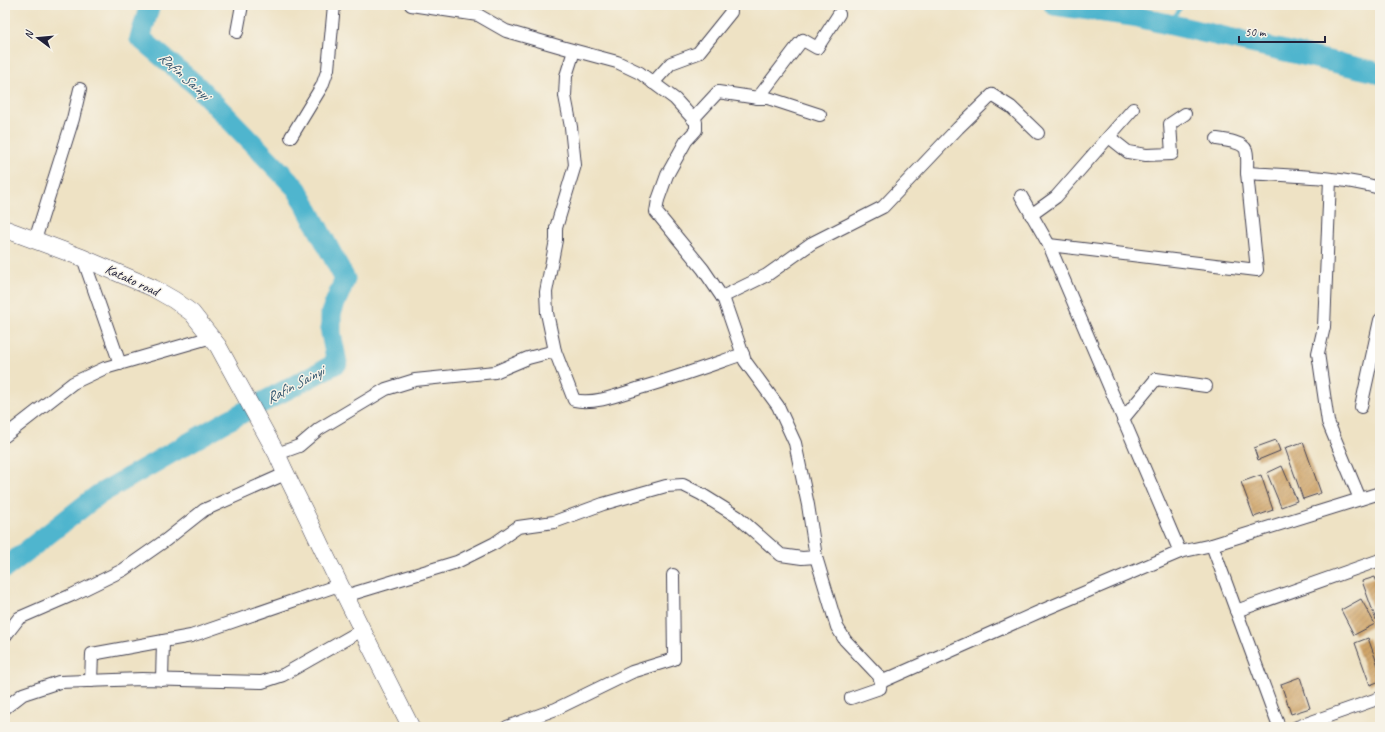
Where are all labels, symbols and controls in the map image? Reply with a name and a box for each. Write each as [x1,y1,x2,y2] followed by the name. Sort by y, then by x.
[18,18,58,58] north arrow
[1239,18,1325,44] scale bar
[1245,24,1267,40] text: 50 m
[21,28,37,40] text: N
[154,48,217,107] water label: Rafin Sainyi
[102,260,164,301] street label: Katako road
[263,360,331,408] water label: Rafin Sainyi

